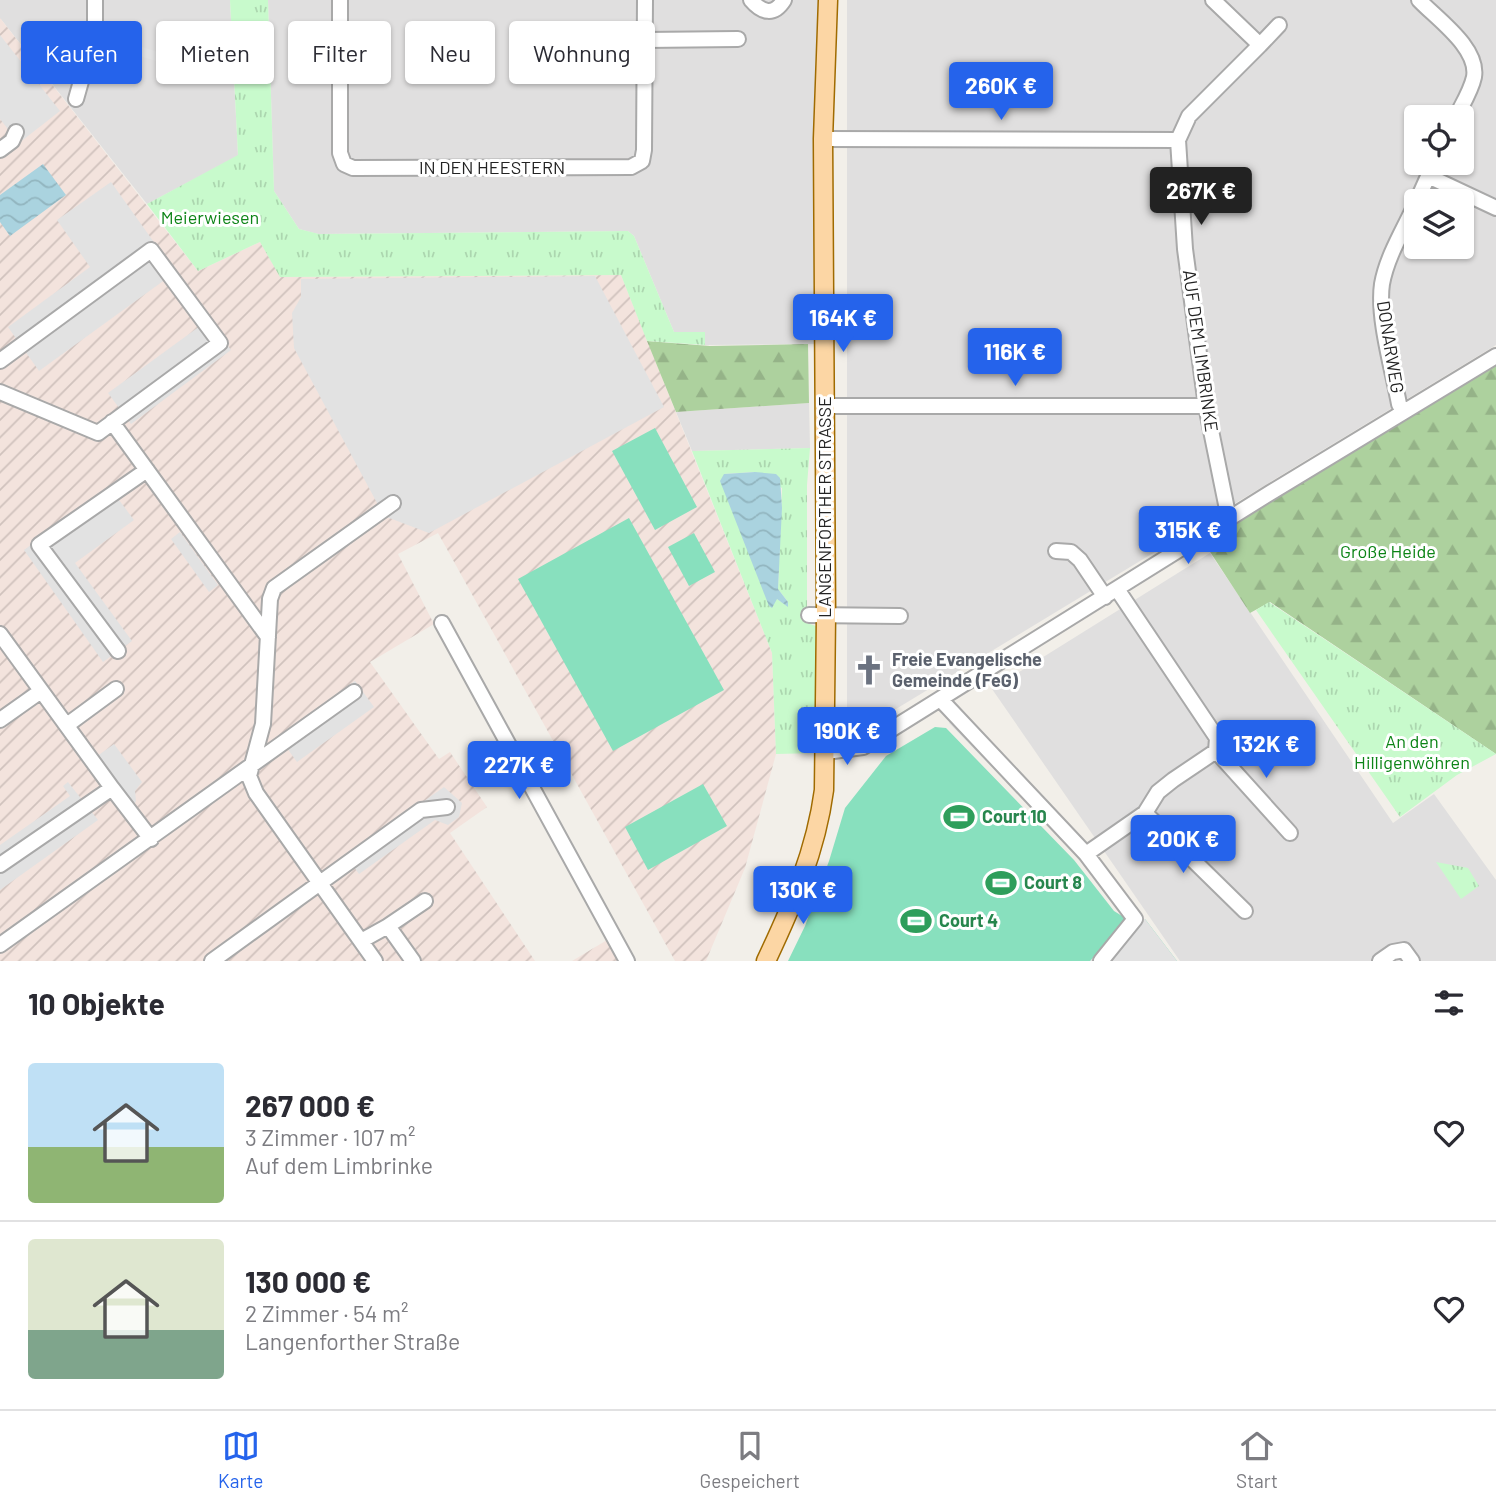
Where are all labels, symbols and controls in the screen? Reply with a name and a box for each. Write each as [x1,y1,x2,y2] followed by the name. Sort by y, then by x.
[21,21,142,84] chip: Kaufen
[156,21,274,84] chip: Mieten
[288,21,391,84] chip: Filter
[405,21,495,84] chip: Neu
[509,21,655,84] chip: Wohnung
[944,62,1058,122] pin: 260K €
[965,71,1037,99] text: 260K €
[1404,105,1474,259] map controls
[1404,105,1474,175] button: locate
[419,156,565,178] street label: IN DEN HEESTERN
[1144,168,1258,227] pin: 267K €
[1166,176,1236,204] text: 267K €
[1404,189,1474,259] button: layers
[161,206,259,228] park label: Meierwiesen
[1179,268,1223,433] street label: AUF DEM LIMBRINKE
[786,294,900,354] pin: 164K €
[1373,299,1409,395] street label: DONARWEG
[809,303,877,331] text: 164K €
[958,328,1072,388] pin: 116K €
[984,337,1046,365] text: 116K €
[813,396,835,618] street label: LANGENFORTHER STRASSE
[1131,506,1245,566] pin: 315K €
[1155,515,1221,543] text: 315K €
[1340,540,1436,562] park label: Große Heide
[892,648,1042,691] place label: Freie Evangelische Gemeinde (FeG)
[852,653,886,687] church icon: Freie Evangelische Gemeinde (FeG)
[790,708,904,767] pin: 190K €
[813,716,881,744] text: 190K €
[1209,720,1323,780] pin: 132K €
[1232,729,1300,757] text: 132K €
[1354,730,1470,773] park label: An den Hilligenwöhren
[462,742,576,801] pin: 227K €
[484,750,554,778] text: 227K €
[942,800,976,834] sports icon: Court 10
[982,805,1047,827] place label: Court 10
[1126,816,1240,875] pin: 200K €
[1147,824,1219,852] text: 200K €
[746,866,860,926] pin: 130K €
[984,866,1018,900] sports icon: Court 8
[1024,871,1082,893] place label: Court 8
[769,875,837,903] text: 130K €
[899,904,933,938] sports icon: Court 4
[939,909,998,931] place label: Court 4
[1430,984,1468,1022] icon: filters
[28,985,165,1021] text: 10 Objekte
[245,1087,375,1123] text: 267 000 €
[84,1091,168,1175] icon: home
[1430,1114,1468,1152] icon: heart
[245,1123,416,1151] text: 3 Zimmer · 107 m²
[245,1151,433,1179] text: Auf dem Limbrinke
[245,1263,371,1299] text: 130 000 €
[84,1267,168,1351] icon: home
[1430,1290,1468,1328] icon: heart
[245,1299,409,1327] text: 2 Zimmer · 54 m²
[245,1327,460,1355] text: Langenforther Straße
[218,1427,263,1492] tab: Karte
[700,1427,800,1492] tab: Gespeichert
[1236,1427,1278,1492] tab: Start

